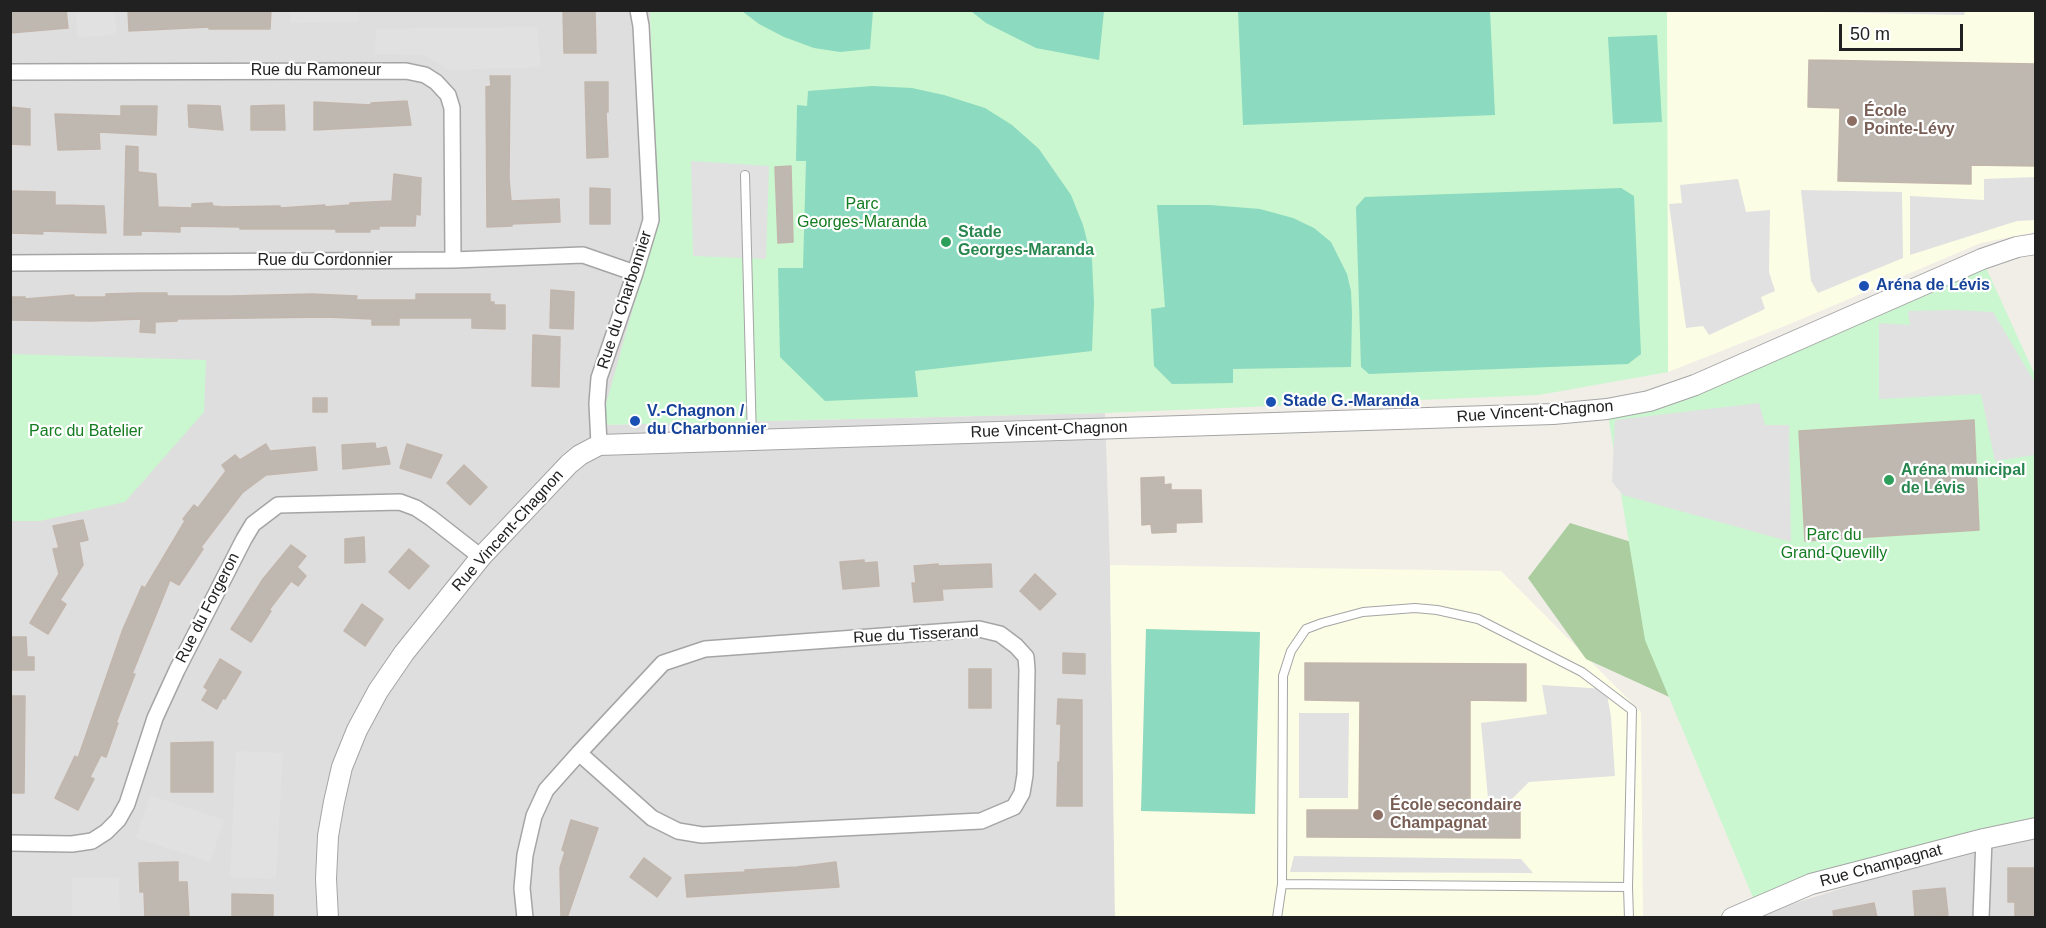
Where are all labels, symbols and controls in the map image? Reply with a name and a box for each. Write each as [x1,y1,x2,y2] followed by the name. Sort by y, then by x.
[1842,12,1966,50] scale bar
[1850,24,1890,44] text: 50 m
[251,61,381,81] street label: Rue du Ramoneur
[1864,102,1955,140] place label: École Pointe-Lévy
[1845,114,1859,128] marker: École Pointe-Lévy
[797,195,927,233] park label: Parc Georges-Maranda
[958,223,1094,261] place label: Stade Georges-Maranda
[594,229,656,371] street label: Rue du Charbonnier
[939,235,953,249] marker: Stade Georges-Maranda
[257,251,393,271] street label: Rue du Cordonnier
[1876,276,1990,296] place label: Aréna de Lévis
[1857,279,1871,293] marker: Aréna de Lévis
[1283,392,1419,412] place label: Stade G.-Maranda
[1264,395,1278,409] marker: Stade G.-Maranda
[1456,397,1614,427] street label: Rue Vincent-Chagnon
[647,402,766,440] place label: V.-Chagnon / du Charbonnier
[628,414,642,428] marker: V.-Chagnon / du Charbonnier
[970,418,1128,442] street label: Rue Vincent-Chagnon
[29,422,143,442] park label: Parc du Batelier
[1901,461,2025,499] place label: Aréna municipal de Lévis
[448,466,568,596] street label: Rue Vincent-Chagnon
[1882,473,1896,487] marker: Aréna municipal de Lévis
[1781,526,1887,564] park label: Parc du Grand-Quevilly
[172,550,244,666] street label: Rue du Forgeron
[853,622,979,648] street label: Rue du Tisserand
[1390,796,1522,834] place label: École secondaire Champagnat
[1371,808,1385,822] marker: École secondaire Champagnat
[1818,840,1944,892] street label: Rue Champagnat

